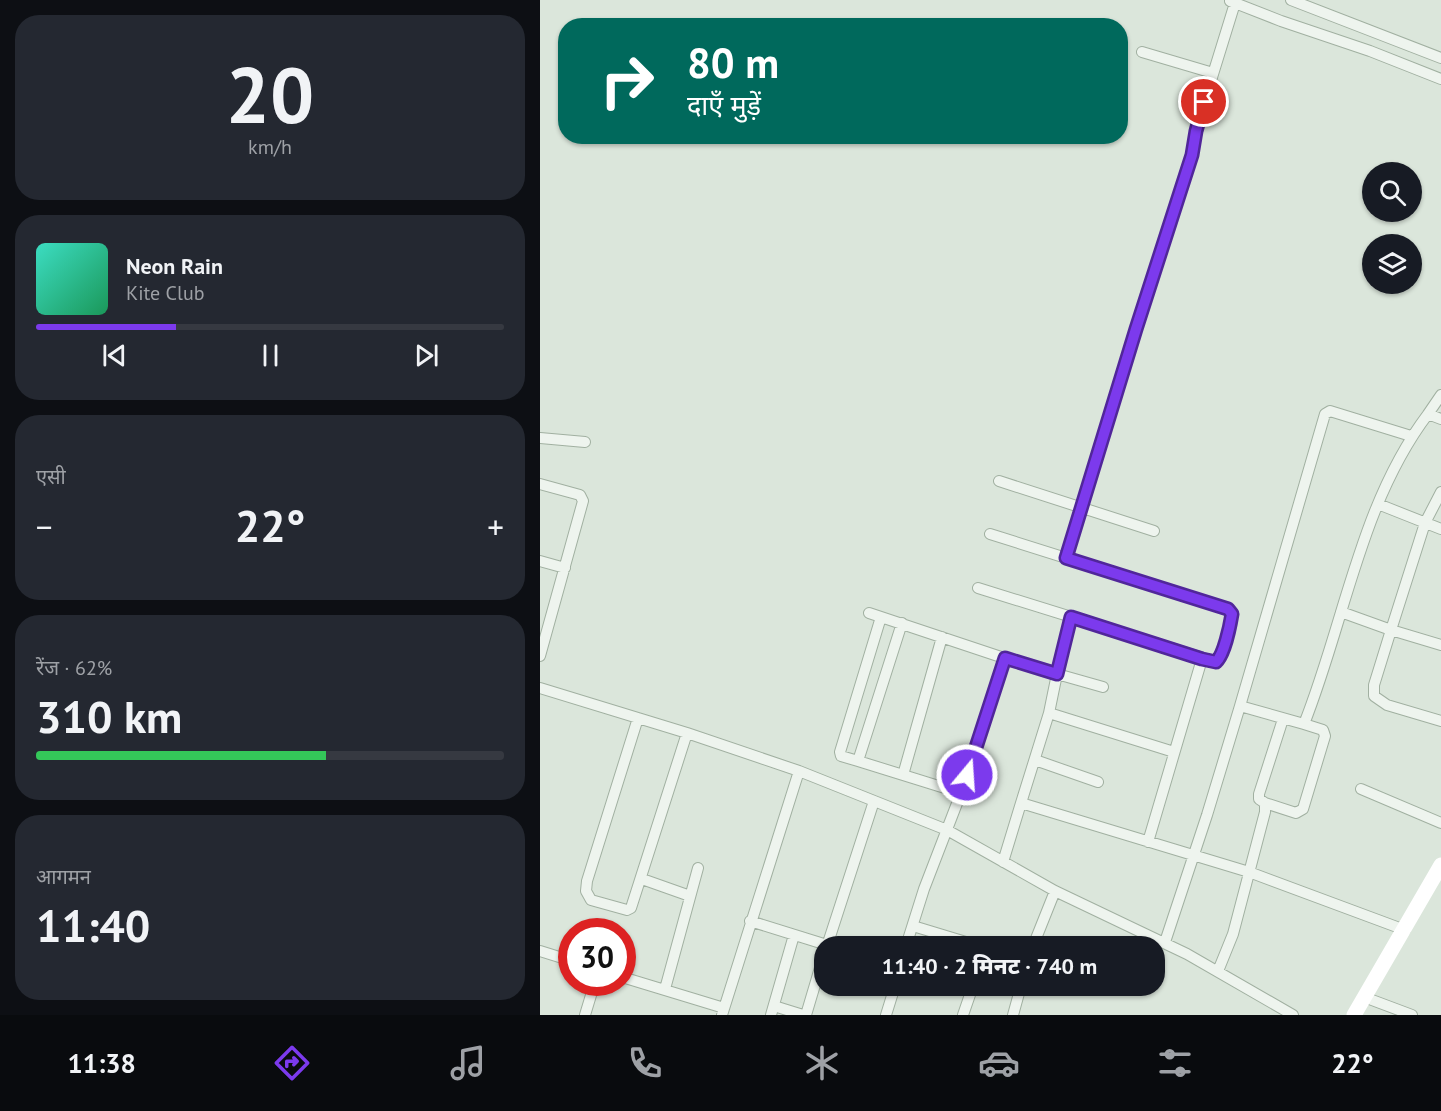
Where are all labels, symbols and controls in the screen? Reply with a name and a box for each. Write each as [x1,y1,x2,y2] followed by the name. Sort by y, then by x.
[687,35,779,90] text: 80 m
[588,42,666,120] icon: right
[226,44,314,145] text: 20
[1178,76,1229,127] pin
[1187,85,1220,118] icon: arrive
[687,88,761,122] text: दाएँ मुड़ें
[248,134,292,160] text: km/h
[1362,162,1422,294] map controls
[1362,162,1422,222] button: search
[1362,234,1422,294] button: layers
[126,252,223,280] text: Neon Rain
[126,280,204,306] text: Kite Club
[98,339,131,372] icon: previous
[254,339,287,372] icon: pause
[410,339,443,372] icon: next
[36,464,66,490] text: एसी
[235,496,305,554] text: 22°
[36,505,53,548] text: −
[487,505,504,548] text: +
[36,655,112,681] text: रेंज · 62%
[36,687,182,745] text: 310 km
[935,743,999,807] position arrow
[36,864,91,890] text: आगमन
[36,896,150,954] text: 11:40
[558,918,636,996] speed limit sign: 30
[882,952,1097,980] text: 11:40 · 2 मिनट · 740 m
[271,1042,313,1084] icon: directions
[447,1042,489,1084] icon: music
[624,1042,666,1084] icon: phone
[801,1042,843,1084] icon: climate
[978,1042,1020,1084] icon: car
[1154,1042,1196,1084] icon: filters
[67,1046,136,1080] text: 11:38
[1331,1046,1374,1080] text: 22°

